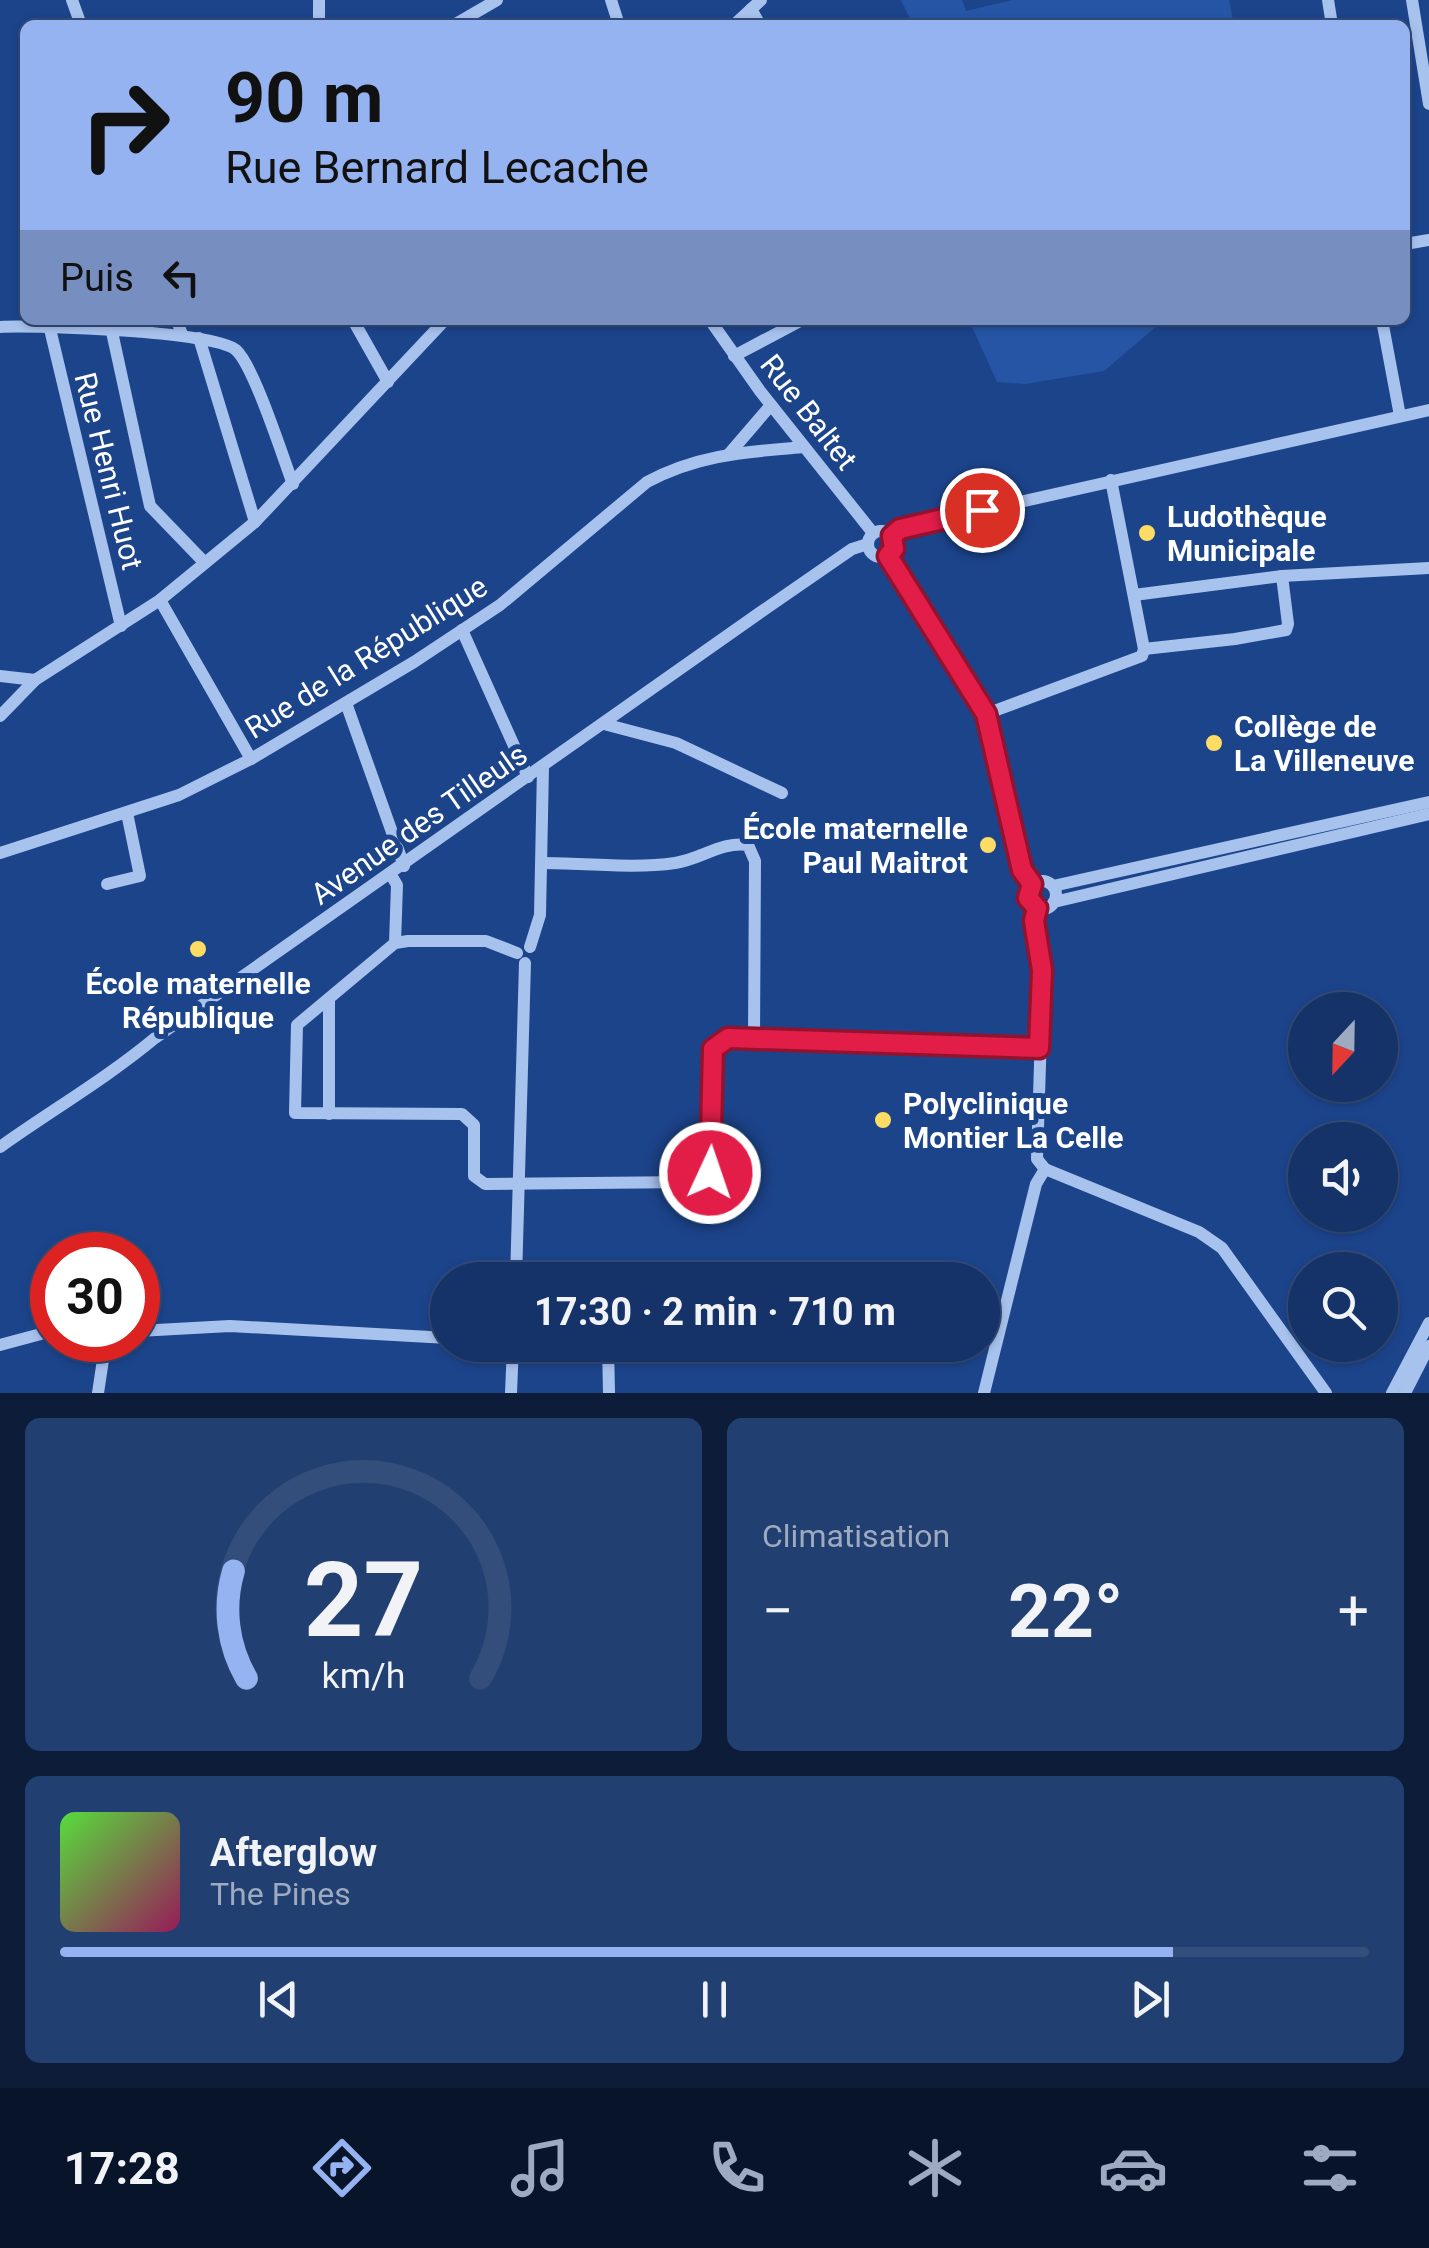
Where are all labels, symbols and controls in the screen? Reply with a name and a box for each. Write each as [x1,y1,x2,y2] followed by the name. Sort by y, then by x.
[225,57,383,139] text: 90 m
[60,60,190,190] icon: right
[225,141,649,194] text: Rue Bernard Lecache
[154,250,209,305] icon: left
[60,256,134,300] text: Puis
[753,348,865,476] street label: Rue Baltet
[68,369,150,573] street label: Rue Henri Huot
[940,468,1025,553] pin
[955,483,1010,538] icon: arrive
[1167,499,1327,568] place label: Ludothèque Municipale
[1136,522,1158,544] marker: Ludothèque Municipale
[239,568,493,746] street label: Rue de la République
[1234,709,1414,778] place label: Collège de La Villeneuve
[1203,732,1225,754] marker: Collège de La Villeneuve
[304,736,534,912] street label: Avenue des Tilleuls
[743,811,968,880] place label: École maternelle Paul Maitrot
[977,834,999,856] marker: École maternelle Paul Maitrot
[187,938,209,960] marker: École maternelle République
[85,966,311,1035] place label: École maternelle République
[1288,992,1398,1102] north arrow
[1288,992,1398,1362] map controls
[903,1086,1123,1155] place label: Polyclinique Montier La Celle
[872,1109,894,1131] marker: Polyclinique Montier La Celle
[658,1121,762,1225] position arrow
[1288,1122,1398,1232] button: sound
[30,1232,160,1362] speed limit sign: 30
[1288,1252,1398,1362] button: search
[534,1290,896,1334] text: 17:30 · 2 min · 710 m
[762,1517,950,1555] text: Climatisation
[304,1540,423,1661] text: 27
[1008,1567,1123,1655] text: 22°
[762,1579,793,1643] text: −
[1338,1579,1369,1643] text: +
[322,1655,405,1697] text: km/h
[210,1831,377,1875] text: Afterglow
[210,1875,351,1913] text: The Pines
[251,1972,306,2027] icon: previous
[687,1972,742,2027] icon: pause
[1123,1972,1178,2027] icon: next
[307,2133,377,2203] icon: directions
[505,2133,575,2203] icon: music
[702,2133,772,2203] icon: phone
[900,2133,970,2203] icon: climate
[1098,2133,1168,2203] icon: car
[1295,2133,1365,2203] icon: filters
[64,2142,180,2195] text: 17:28

